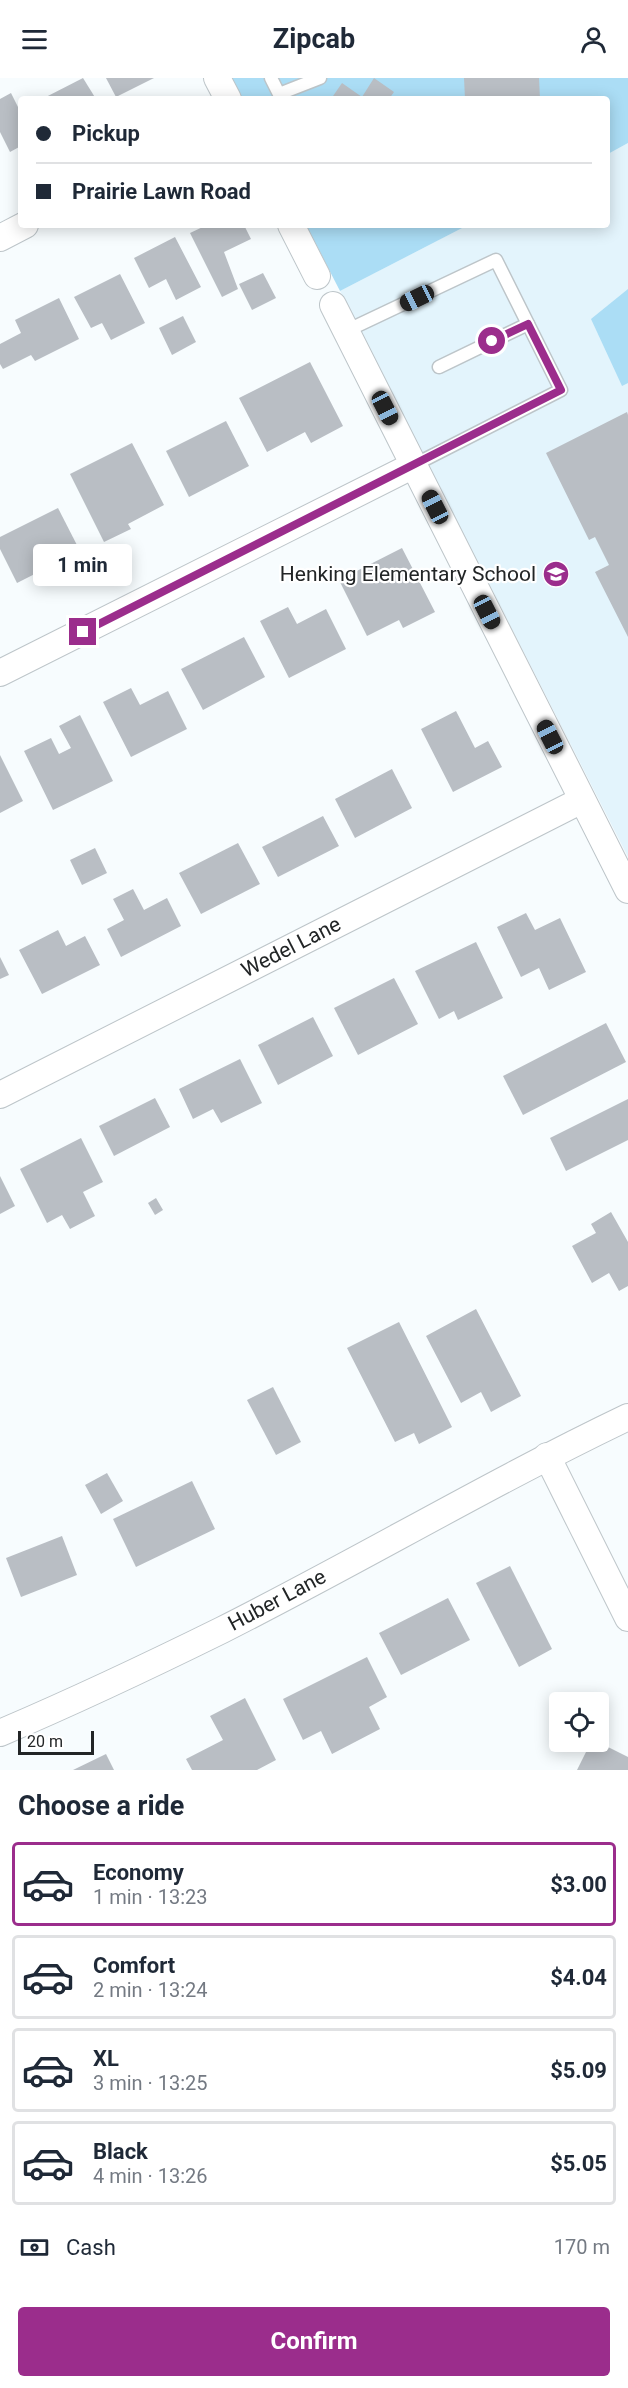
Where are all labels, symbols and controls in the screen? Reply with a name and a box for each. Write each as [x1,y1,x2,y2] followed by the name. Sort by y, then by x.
[18,23,51,56] icon: menu
[273,23,355,55] text: Zipcab
[577,23,610,56] icon: person
[72,121,140,146] text: Pickup
[72,179,251,204] text: Prairie Lawn Road
[397,282,437,314] car
[478,327,505,354] route start
[369,388,401,428] car
[419,487,451,527] car
[34,545,132,587] callout: 1 min
[57,553,108,577] text: 1 min
[541,559,571,589] school or university icon: Henking Elementary School
[280,562,536,586] place label: Henking Elementary School
[471,592,503,632] car
[69,618,96,645] route end
[534,717,566,757] car
[237,912,345,982] street label: Wedel Lane
[224,1564,330,1636] street label: Huber Lane
[549,1692,609,1752] map controls
[549,1692,609,1752] button: locate
[18,1728,94,1756] scale bar
[27,1732,63,1751] text: 20 m
[18,1790,184,1822] text: Choose a ride
[21,1857,75,1911] icon: car
[93,1860,184,1885] text: Economy
[550,1872,607,1897] text: $3.00
[93,1885,208,1909] text: 1 min · 13:23
[21,1950,75,2004] icon: car
[93,1953,175,1978] text: Comfort
[550,1965,607,1990] text: $4.04
[93,1978,208,2002] text: 2 min · 13:24
[21,2043,75,2097] icon: car
[93,2046,119,2071] text: XL
[550,2058,607,2083] text: $5.09
[93,2071,208,2095] text: 3 min · 13:25
[21,2136,75,2190] icon: car
[93,2139,148,2164] text: Black
[550,2151,607,2176] text: $5.05
[93,2164,208,2188] text: 4 min · 13:26
[18,2231,51,2264] icon: cash
[66,2235,116,2260] text: Cash
[554,2235,610,2259] text: 170 m
[18,2307,610,2376] button: Confirm

